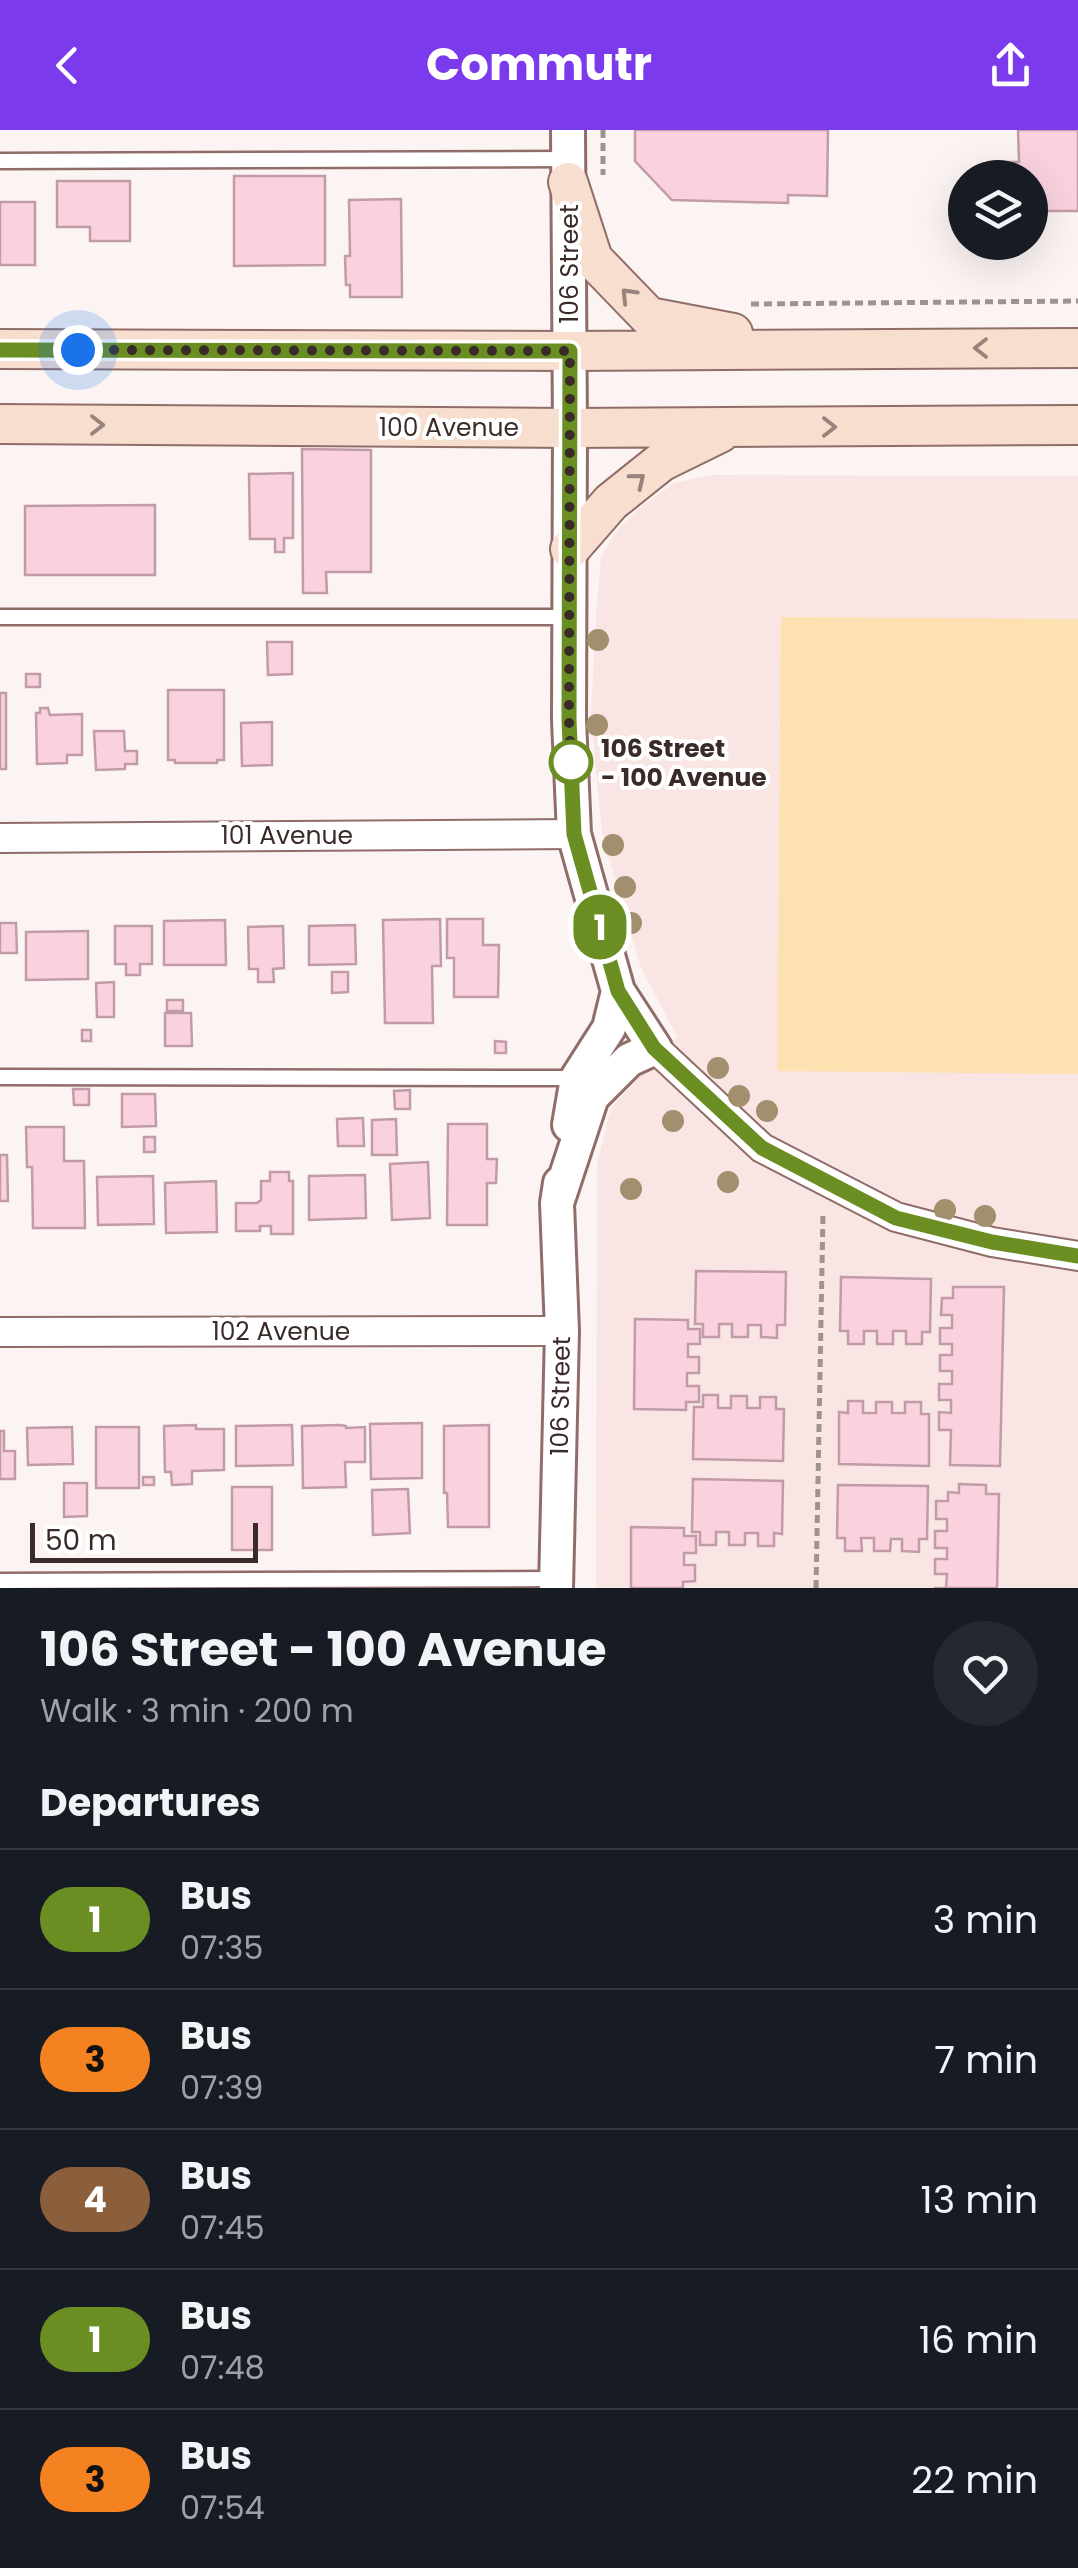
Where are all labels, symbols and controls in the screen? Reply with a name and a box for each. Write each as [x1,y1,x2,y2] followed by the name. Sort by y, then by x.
[426,33,652,96] text: Commutr
[40,38,95,93] icon: back
[983,38,1038,93] icon: share
[948,160,1048,260] map controls
[948,160,1048,260] button: layers
[552,204,587,324] street label: 106 Street
[622,289,640,307] one-way arrow
[53,325,103,375] your location
[972,337,988,359] one-way arrow
[379,410,519,445] street label: 100 Avenue
[90,414,106,436] one-way arrow
[822,416,837,438] one-way arrow
[627,474,645,492] one-way arrow
[601,731,767,795] place label: 106 Street - 100 Avenue
[550,741,592,783] marker: 106 Street - 100 Avenue
[221,818,353,853] street label: 101 Avenue
[568,894,632,960] line badge: 1
[593,903,607,952] text: 1
[212,1314,350,1349] street label: 102 Avenue
[542,1336,579,1456] street label: 106 Street
[30,1518,258,1562] scale bar
[45,1521,116,1560] text: 50 m
[40,1616,607,1683] text: 106 Street - 100 Avenue
[933,1621,1038,1726] button: heart
[40,1688,354,1733] text: Walk · 3 min · 200 m
[40,1776,261,1829] text: Departures
[180,1869,252,1922] text: Bus
[933,1893,1038,1946] text: 3 min
[88,1895,102,1944] text: 1
[180,1925,263,1970] text: 07:35
[180,2009,252,2062] text: Bus
[934,2033,1038,2086] text: 7 min
[84,2035,106,2084] text: 3
[180,2065,263,2110] text: 07:39
[180,2149,252,2202] text: Bus
[921,2173,1038,2226] text: 13 min
[83,2175,107,2224] text: 4
[180,2205,265,2250] text: 07:45
[180,2289,252,2342] text: Bus
[919,2313,1038,2366] text: 16 min
[88,2315,102,2364] text: 1
[180,2345,265,2390] text: 07:48
[180,2429,252,2482] text: Bus
[911,2453,1038,2506] text: 22 min
[84,2455,106,2504] text: 3
[180,2485,265,2530] text: 07:54

